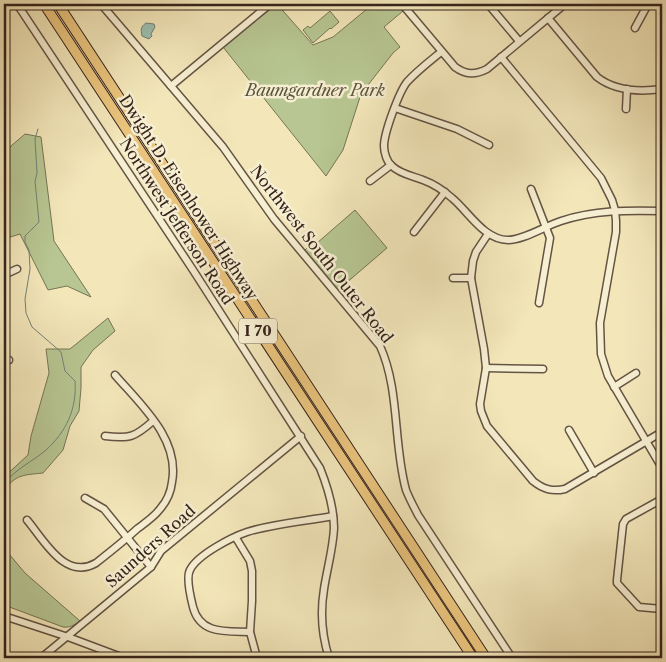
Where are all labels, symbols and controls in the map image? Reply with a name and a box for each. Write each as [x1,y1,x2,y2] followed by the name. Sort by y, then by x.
[243,80,386,100] park label: Baumgardner Park
[115,91,263,304] street label: Dwight D. Eisenhower Highway
[116,134,239,308] street label: Northwest Jefferson Road
[246,161,398,347] street label: Northwest South Outer Road
[239,318,277,344] road number: I 70
[101,500,199,592] street label: Saunders Road

